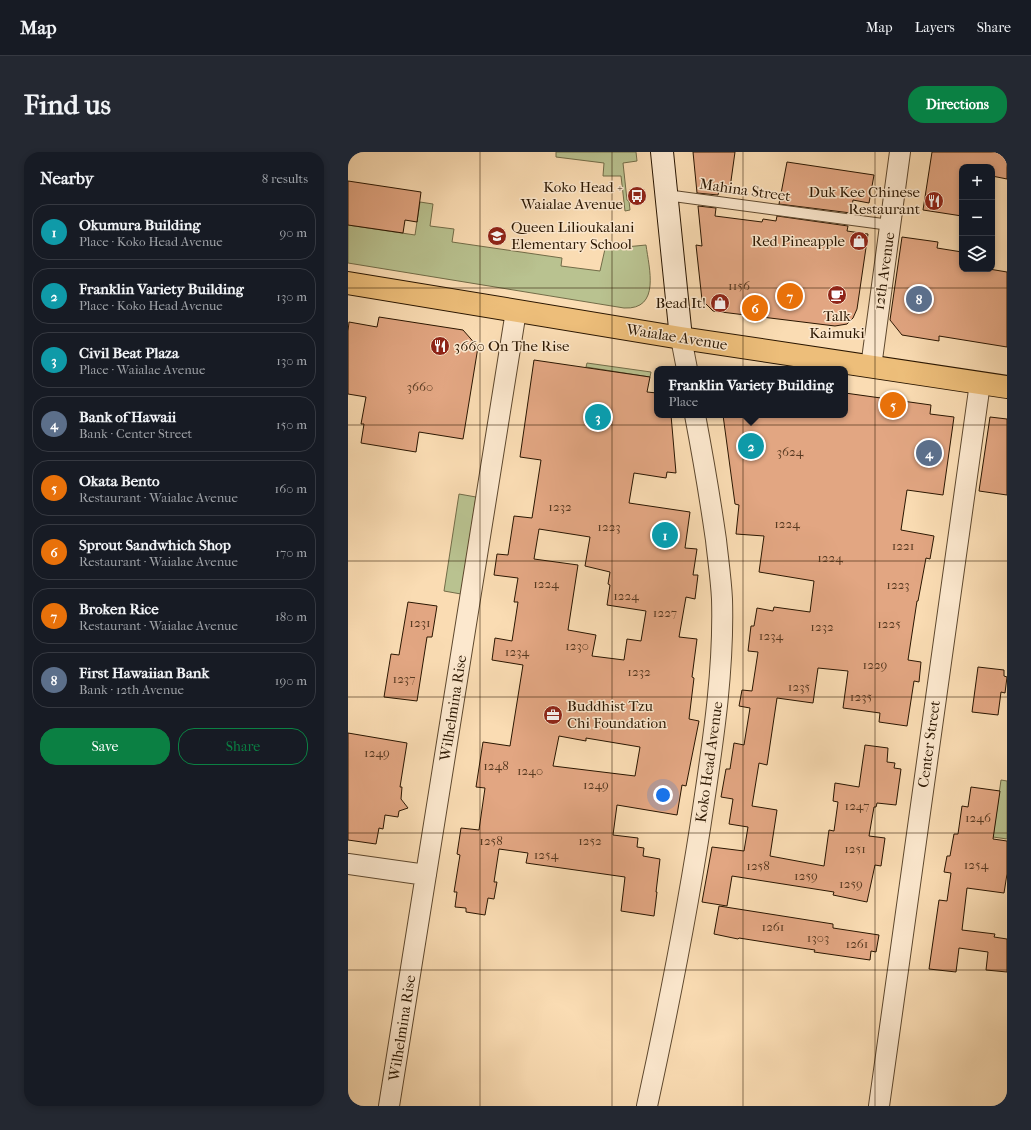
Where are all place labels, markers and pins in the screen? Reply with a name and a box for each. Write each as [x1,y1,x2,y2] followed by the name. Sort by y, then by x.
[520,178,624,213] place label: Koko Head + Waialae Avenue
[808,183,921,218] place label: Duk Kee Chinese Restaurant
[626,185,648,207] bus stop icon: Koko Head + Waialae Avenue
[923,190,945,212] restaurant icon: Duk Kee Chinese Restaurant
[511,218,635,253] place label: Queen Lilioukalani Elementary School
[486,225,508,247] school or university icon: Queen Lilioukalani Elementary School
[848,230,870,252] shop icon: Red Pineapple
[751,232,846,250] place label: Red Pineapple
[777,281,803,311] pin: 7
[826,284,848,306] cafe icon: Talk Kaimuki
[906,284,932,314] pin: 8
[709,292,731,314] shop icon: Bead It!
[742,293,768,323] pin: 6
[655,294,706,312] place label: Bead It!
[809,307,865,342] place label: Talk Kaimuki
[429,335,451,357] restaurant icon: 3660 On The Rise
[454,337,570,355] place label: 3660 On The Rise
[880,390,906,420] pin: 5
[585,402,611,432] pin: 3
[738,431,764,461] pin: 2
[916,438,942,468] pin: 4
[652,520,678,550] pin: 1
[567,697,667,732] place label: Buddhist Tzu Chi Foundation
[542,704,564,726] office icon: Buddhist Tzu Chi Foundation

